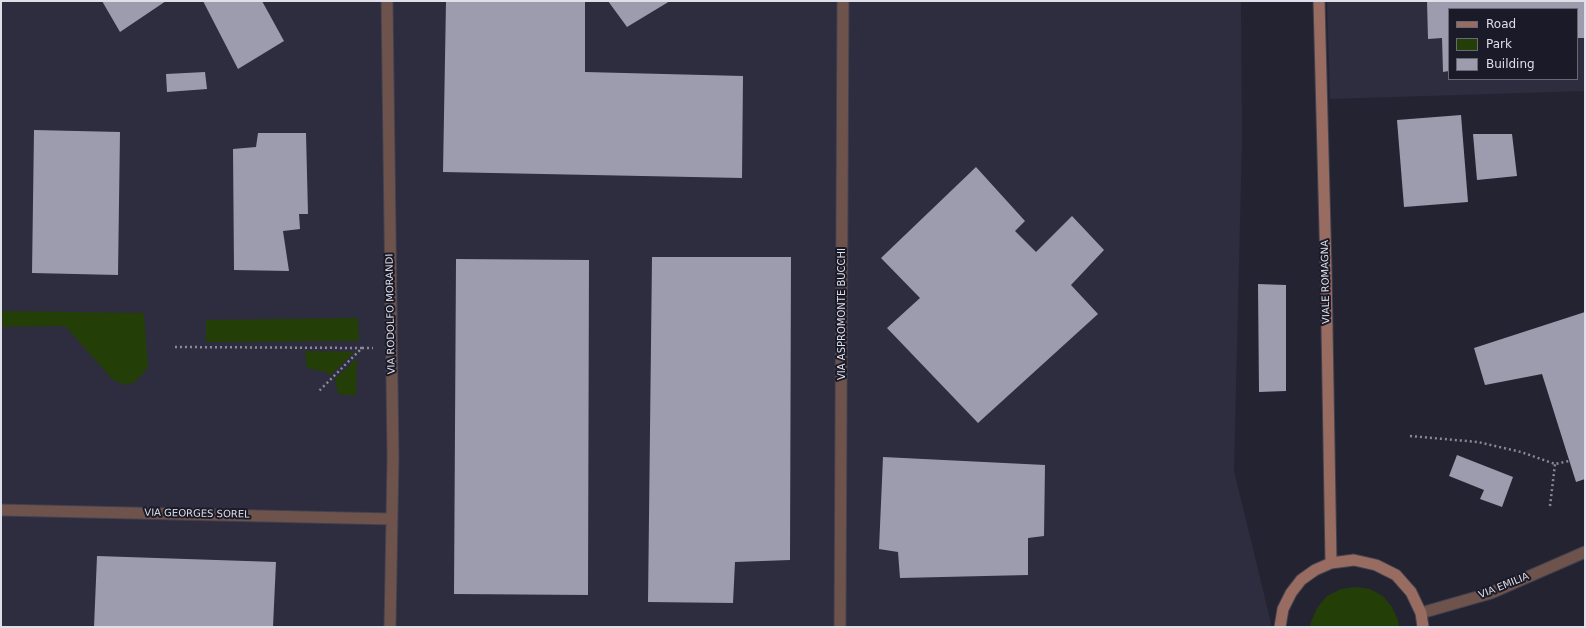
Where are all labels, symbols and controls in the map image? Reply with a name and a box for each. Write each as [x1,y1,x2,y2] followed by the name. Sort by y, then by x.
[1448,8,1578,80] legend
[1486,17,1516,31] text: Road
[1486,37,1512,51] text: Park
[1486,57,1535,71] text: Building
[1319,240,1333,324] street label: VIALE ROMAGNA
[836,248,848,380] street label: VIA ASPROMONTE BUCCHI
[384,254,398,374] street label: VIA RODOLFO MORANDI
[144,507,250,521] street label: VIA GEORGES SOREL
[1477,570,1531,602] street label: VIA EMILIA

